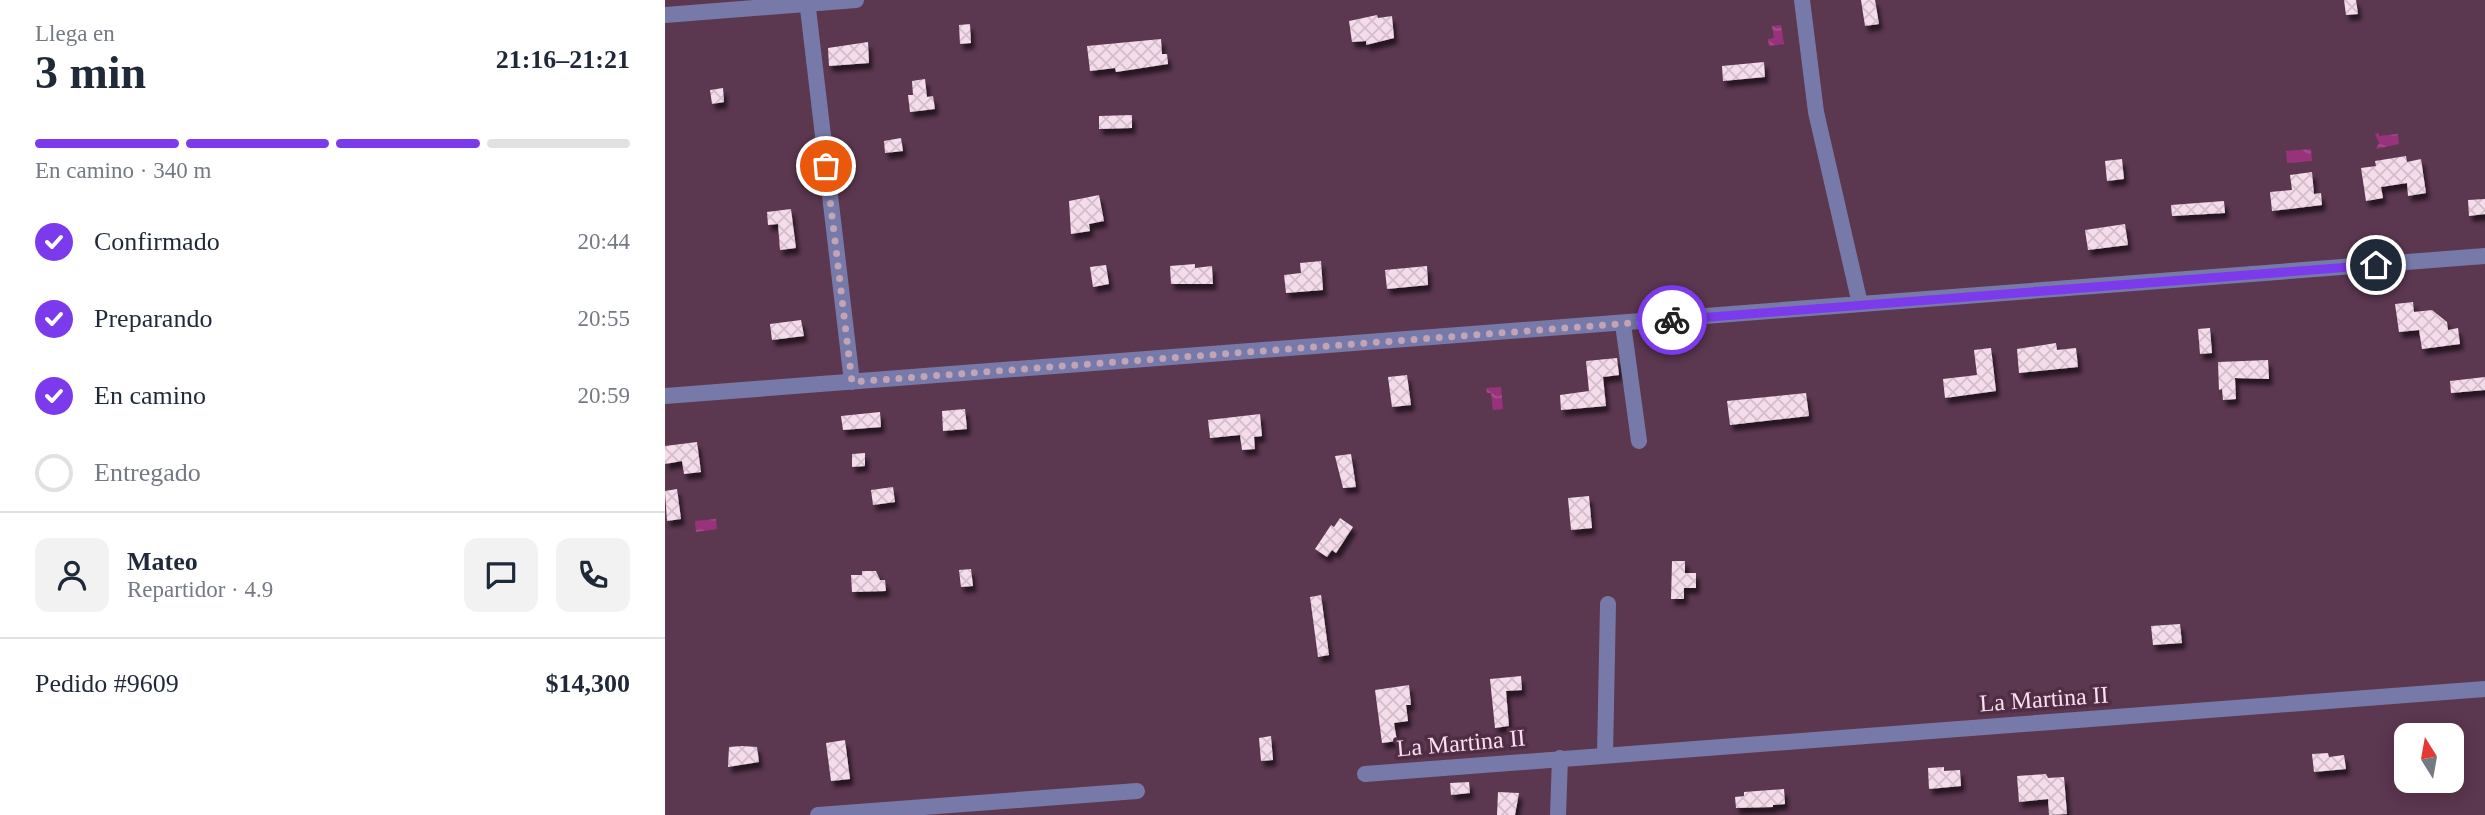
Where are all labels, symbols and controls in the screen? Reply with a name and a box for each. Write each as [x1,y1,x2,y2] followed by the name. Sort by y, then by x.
[35,21,115,46] text: Llega en
[496,45,630,74] text: 21:16–21:21
[35,47,146,98] text: 3 min
[796,136,856,196] pin
[807,147,845,185] icon: bag
[35,158,211,183] text: En camino · 340 m
[35,223,73,261] icon: check
[94,227,220,256] text: Confirmado
[578,229,630,254] text: 20:44
[2346,235,2406,295] pin
[2357,246,2395,284] icon: home
[1637,285,1707,355] courier
[35,300,73,338] icon: check
[1653,301,1691,339] icon: bike
[94,304,212,333] text: Preparando
[578,306,630,331] text: 20:55
[35,377,73,415] icon: check
[94,381,206,410] text: En camino
[578,383,630,408] text: 20:59
[94,458,201,487] text: Entregado
[35,538,109,612] button: person
[464,538,538,612] button: chat
[556,538,630,612] button: phone
[127,547,198,576] text: Mateo
[127,577,273,602] text: Repartidor · 4.9
[35,669,179,698] text: Pedido #9609
[546,669,630,698] text: $14,300
[1979,682,2109,716] street label: La Martina II
[2394,723,2464,793] north arrow
[2394,723,2464,793] map controls
[1395,724,1527,762] street label: La Martina II

